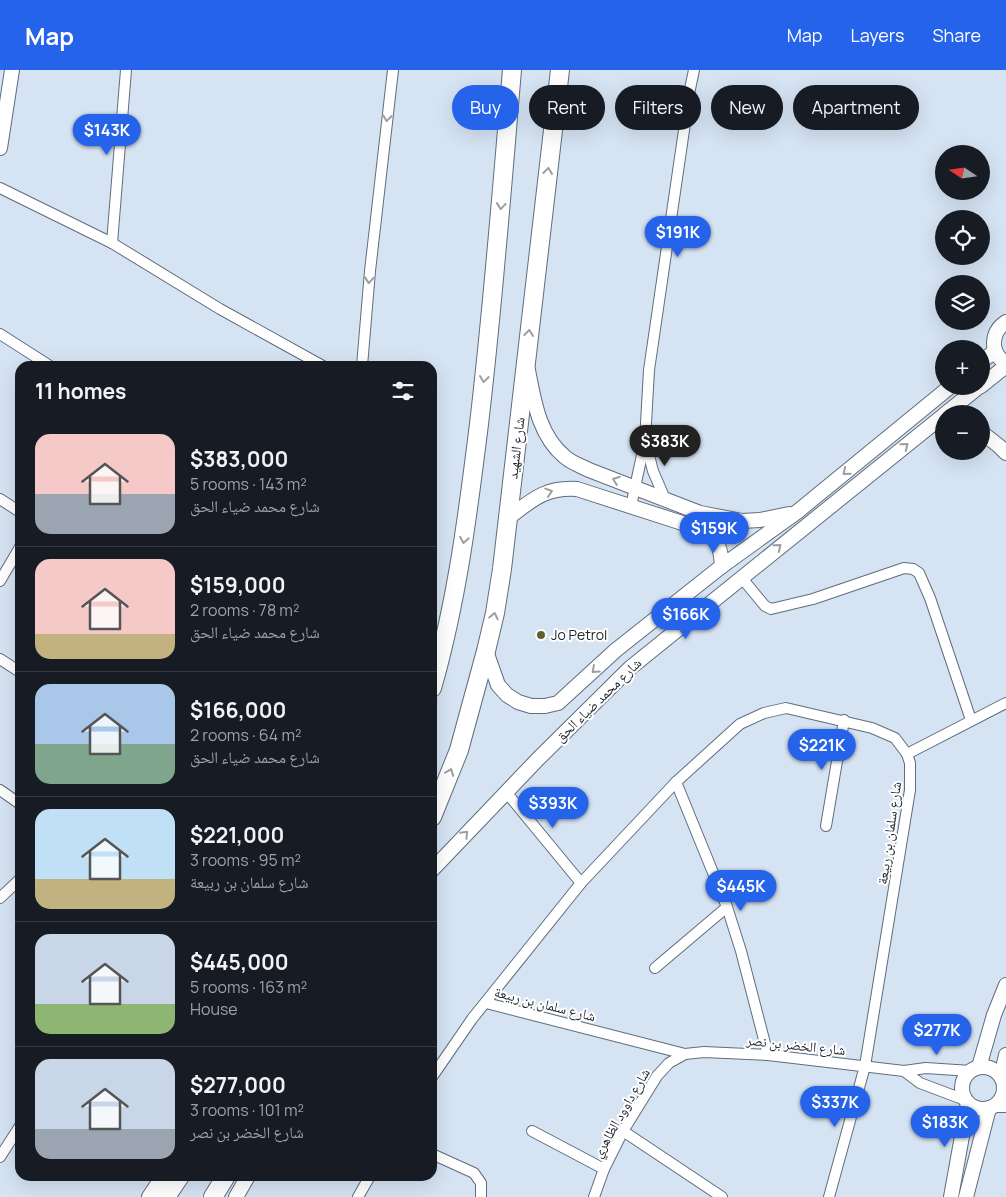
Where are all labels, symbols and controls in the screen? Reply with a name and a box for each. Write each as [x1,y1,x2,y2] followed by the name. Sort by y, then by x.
[25,19,74,52] text: Map
[787,23,822,47] text: Map
[850,23,904,47] text: Layers
[932,23,981,47] text: Share
[452,85,519,130] chip: Buy
[529,85,605,130] chip: Rent
[615,85,701,130] chip: Filters
[711,85,783,130] chip: New
[793,85,919,130] chip: Apartment
[72,114,142,156] pin: $143K
[382,115,393,123] one-way arrow
[84,119,130,141] text: $143K
[935,145,990,200] north arrow
[935,145,990,460] map controls
[542,167,553,175] one-way arrow
[496,202,507,210] one-way arrow
[935,210,990,265] button: locate
[643,216,713,258] pin: $191K
[656,221,700,243] text: $191K
[935,275,990,330] button: layers
[364,276,375,284] one-way arrow
[523,329,534,337] one-way arrow
[935,340,990,395] button: +
[479,376,490,384] one-way arrow
[35,377,126,405] text: 11 homes
[389,377,417,405] icon: filters
[935,405,990,460] button: −
[502,416,530,480] street label: شارع الشهيد
[630,424,700,467] pin: $383K
[641,430,689,452] text: $383K
[899,443,908,451] one-way arrow
[190,445,288,473] text: $383,000
[75,454,135,514] icon: home
[843,467,852,475] one-way arrow
[190,473,307,495] text: 5 rooms · 143 m²
[612,476,621,487] one-way arrow
[544,488,552,498] one-way arrow
[190,495,320,517] text: شارع محمد ضياء الحق
[679,512,749,554] pin: $159K
[691,517,737,539] text: $159K
[459,536,469,545] one-way arrow
[772,545,781,553] one-way arrow
[190,571,285,599] text: $159,000
[75,579,135,639] icon: home
[651,598,721,640] pin: $166K
[190,599,299,621] text: 2 rooms · 78 m²
[662,603,710,625] text: $166K
[488,611,499,620] one-way arrow
[190,621,320,643] text: شارع محمد ضياء الحق
[551,625,607,644] place label: Jo Petrol
[535,629,547,641] marker: Jo Petrol
[550,653,646,747] street label: شارع محمد ضياء الحق
[591,664,600,673] one-way arrow
[190,696,286,724] text: $166,000
[75,704,135,764] icon: home
[190,724,301,746] text: 2 rooms · 64 m²
[787,728,857,771] pin: $221K
[799,734,845,756] text: $221K
[190,746,320,768] text: شارع محمد ضياء الحق
[444,768,454,777] one-way arrow
[872,780,906,886] street label: شارع سلمان بن ربيعة
[518,786,588,829] pin: $393K
[529,792,577,814] text: $393K
[190,821,284,849] text: $221,000
[75,829,135,889] icon: home
[459,831,468,840] one-way arrow
[190,849,301,871] text: 3 rooms · 95 m²
[706,870,776,912] pin: $445K
[190,871,308,893] text: شارع سلمان بن ربيعة
[716,875,766,897] text: $445K
[190,948,289,976] text: $445,000
[75,954,135,1014] icon: home
[190,976,307,998] text: 5 rooms · 163 m²
[492,982,598,1026] street label: شارع سلمان بن ربيعة
[190,998,238,1020] text: House
[902,1014,972,1056] pin: $277K
[913,1019,961,1041] text: $277K
[744,1030,847,1060] street label: شارع الخضر بن نصر
[587,1065,656,1162] street label: شارع داوود الظاهري
[190,1071,286,1099] text: $277,000
[75,1079,135,1139] icon: home
[800,1086,870,1128] pin: $337K
[811,1091,859,1113] text: $337K
[190,1099,304,1121] text: 3 rooms · 101 m²
[910,1106,980,1148] pin: $183K
[922,1111,968,1133] text: $183K
[190,1121,304,1143] text: شارع الخضر بن نصر

